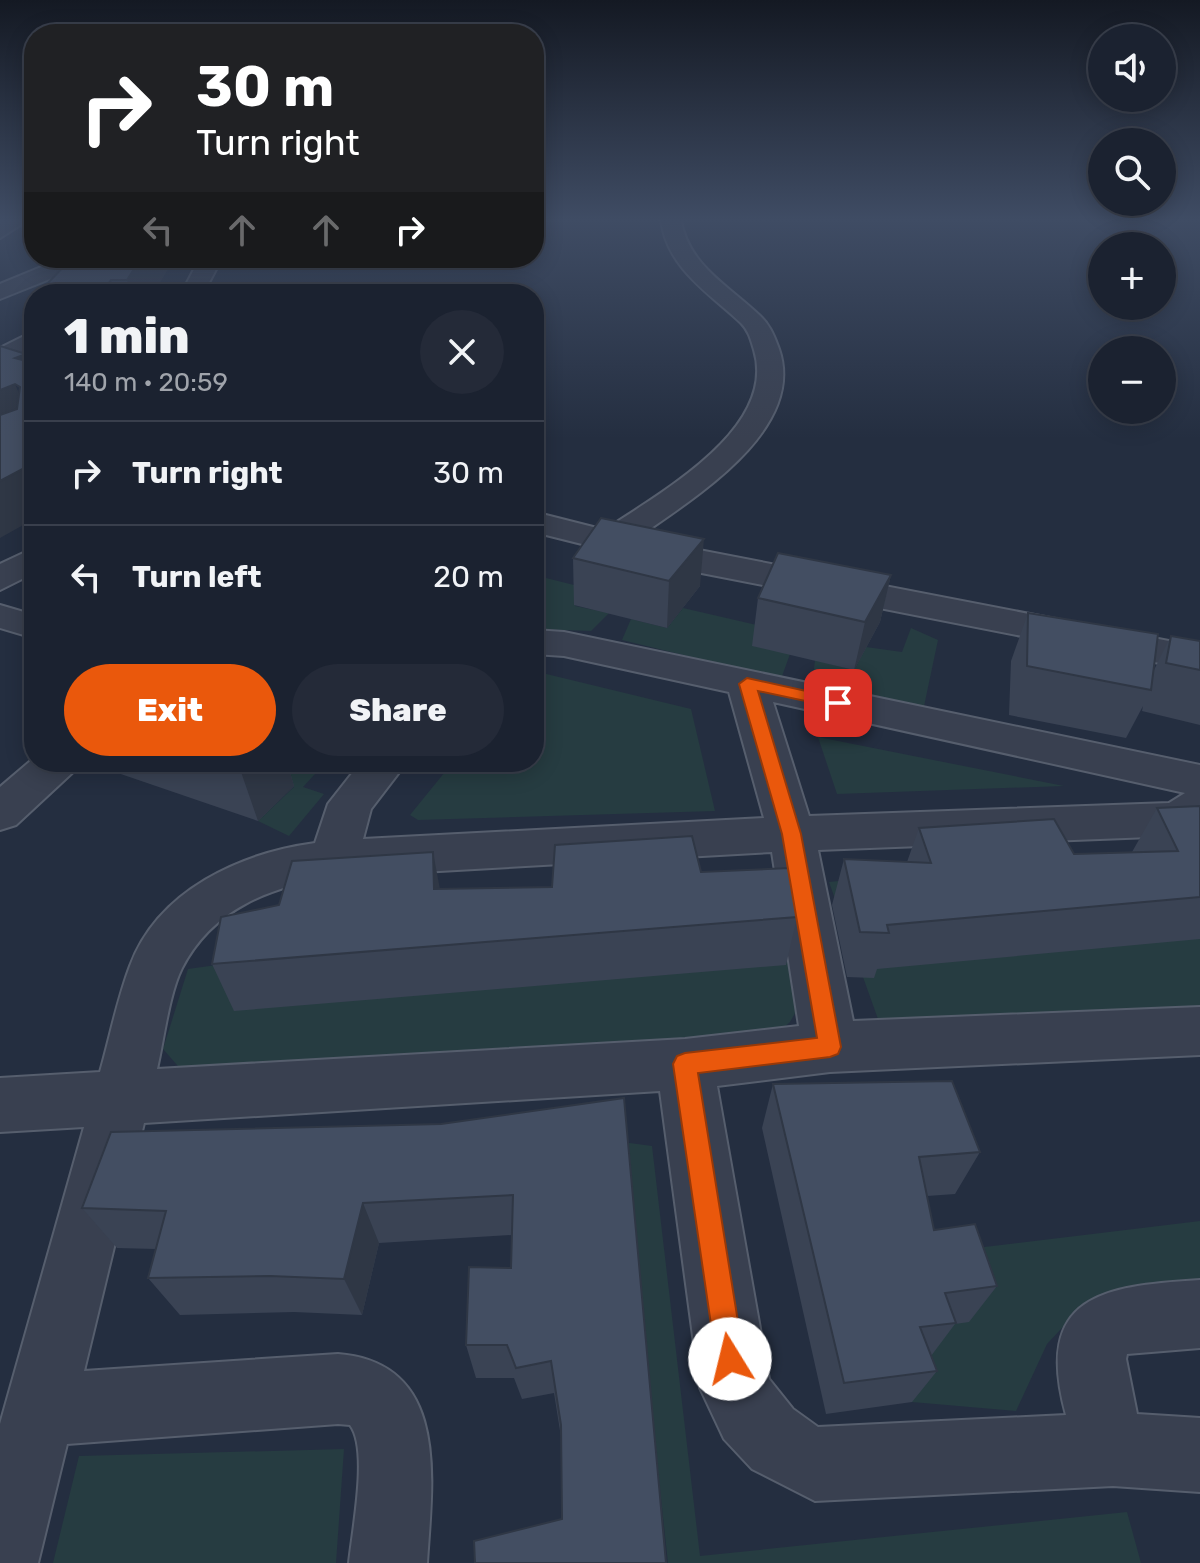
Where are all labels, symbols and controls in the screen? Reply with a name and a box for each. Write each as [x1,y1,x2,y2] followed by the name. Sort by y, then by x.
[1088,24,1176,424] map controls
[1088,24,1176,112] button: sound
[196,54,334,120] text: 30 m
[64,56,168,160] icon: right
[196,121,360,164] text: Turn right
[1088,128,1176,216] button: search
[136,208,180,252] icon: left
[220,208,264,252] icon: ahead
[304,208,348,252] icon: ahead
[388,208,432,252] icon: right
[1088,232,1176,320] button: +
[64,308,190,365] text: 1 min
[420,310,504,394] button: close
[1088,336,1176,424] button: −
[64,367,228,398] text: 140 m · 20:59
[64,451,108,495] icon: right
[132,455,283,491] text: Turn right
[433,455,504,491] text: 30 m
[64,555,108,599] icon: left
[132,559,262,595] text: Turn left
[433,559,504,595] text: 20 m
[64,664,276,756] button: Exit
[292,664,504,756] button: Share
[804,669,872,737] pin
[816,681,860,725] icon: arrive
[688,1317,772,1401] position arrow

